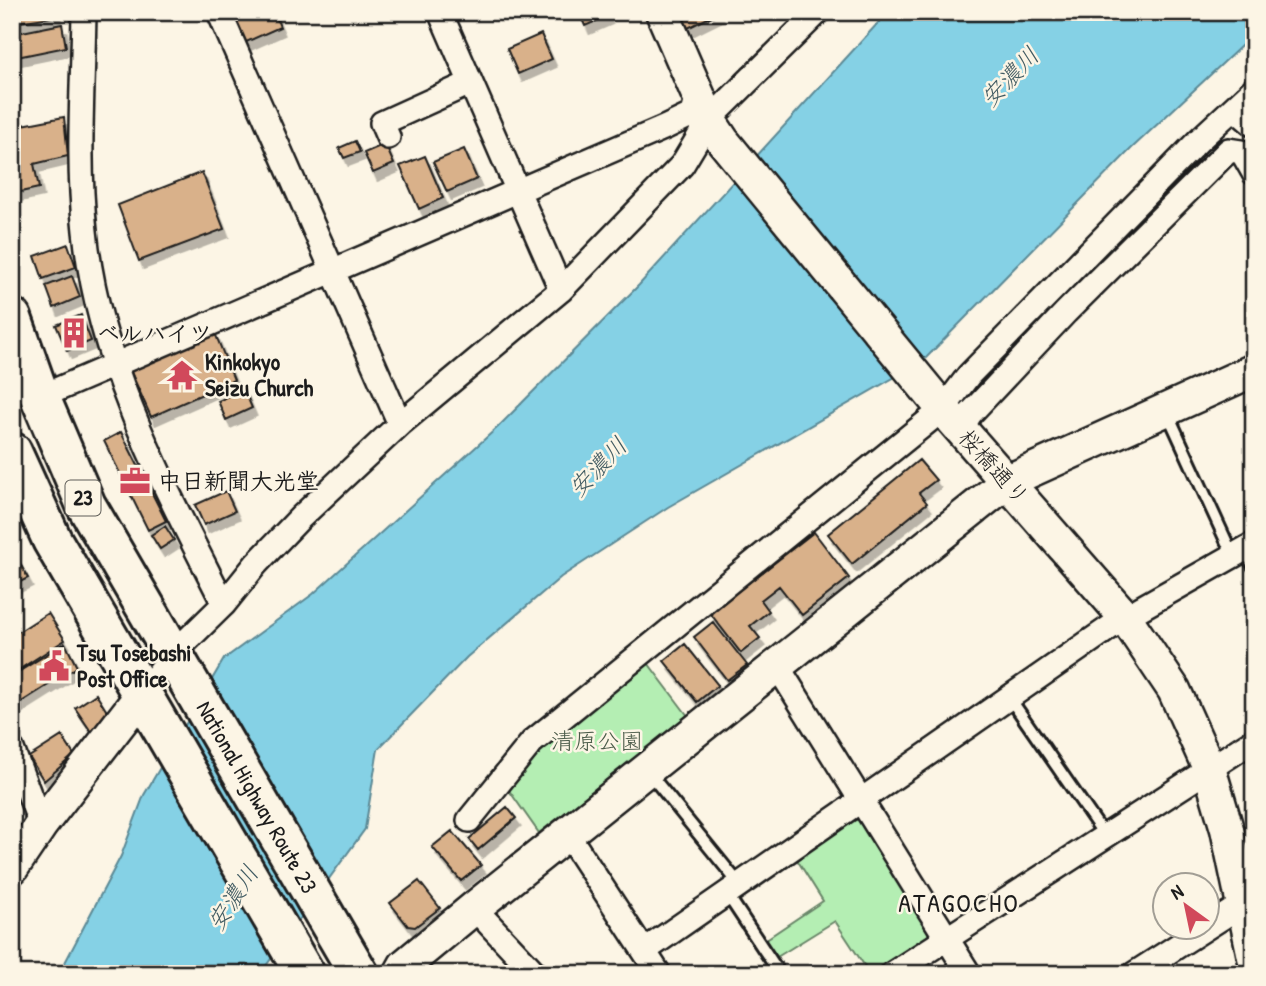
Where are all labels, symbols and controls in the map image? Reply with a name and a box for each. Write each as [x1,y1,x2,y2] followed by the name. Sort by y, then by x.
[973,39,1046,113] water label: 安濃川
[57,316,91,350] building icon: ベルハイツ
[97,317,212,348] place label: ベルハイツ
[205,346,313,403] place label: Kinkokyo Seizu Church
[165,358,199,392] temple icon: Kinkokyo Seizu Church
[952,422,1037,511] street label: 桜橋通り
[561,429,634,503] water label: 安濃川
[118,464,152,498] office icon: 中日新聞大光堂
[158,465,319,496] place label: 中日新聞大光堂
[66,480,100,516] road number: 23
[76,637,191,694] place label: Tsu Tosebashi Post Office
[37,649,71,683] public building icon: Tsu Tosebashi Post Office
[190,695,325,899] street label: National Highway Route 23
[551,725,643,756] park label: 清原公園
[199,859,265,936] water label: 安濃川
[1150,870,1220,940] north arrow
[1165,878,1188,905] text: N
[898,885,1020,920] district label: ATAGOCHO

